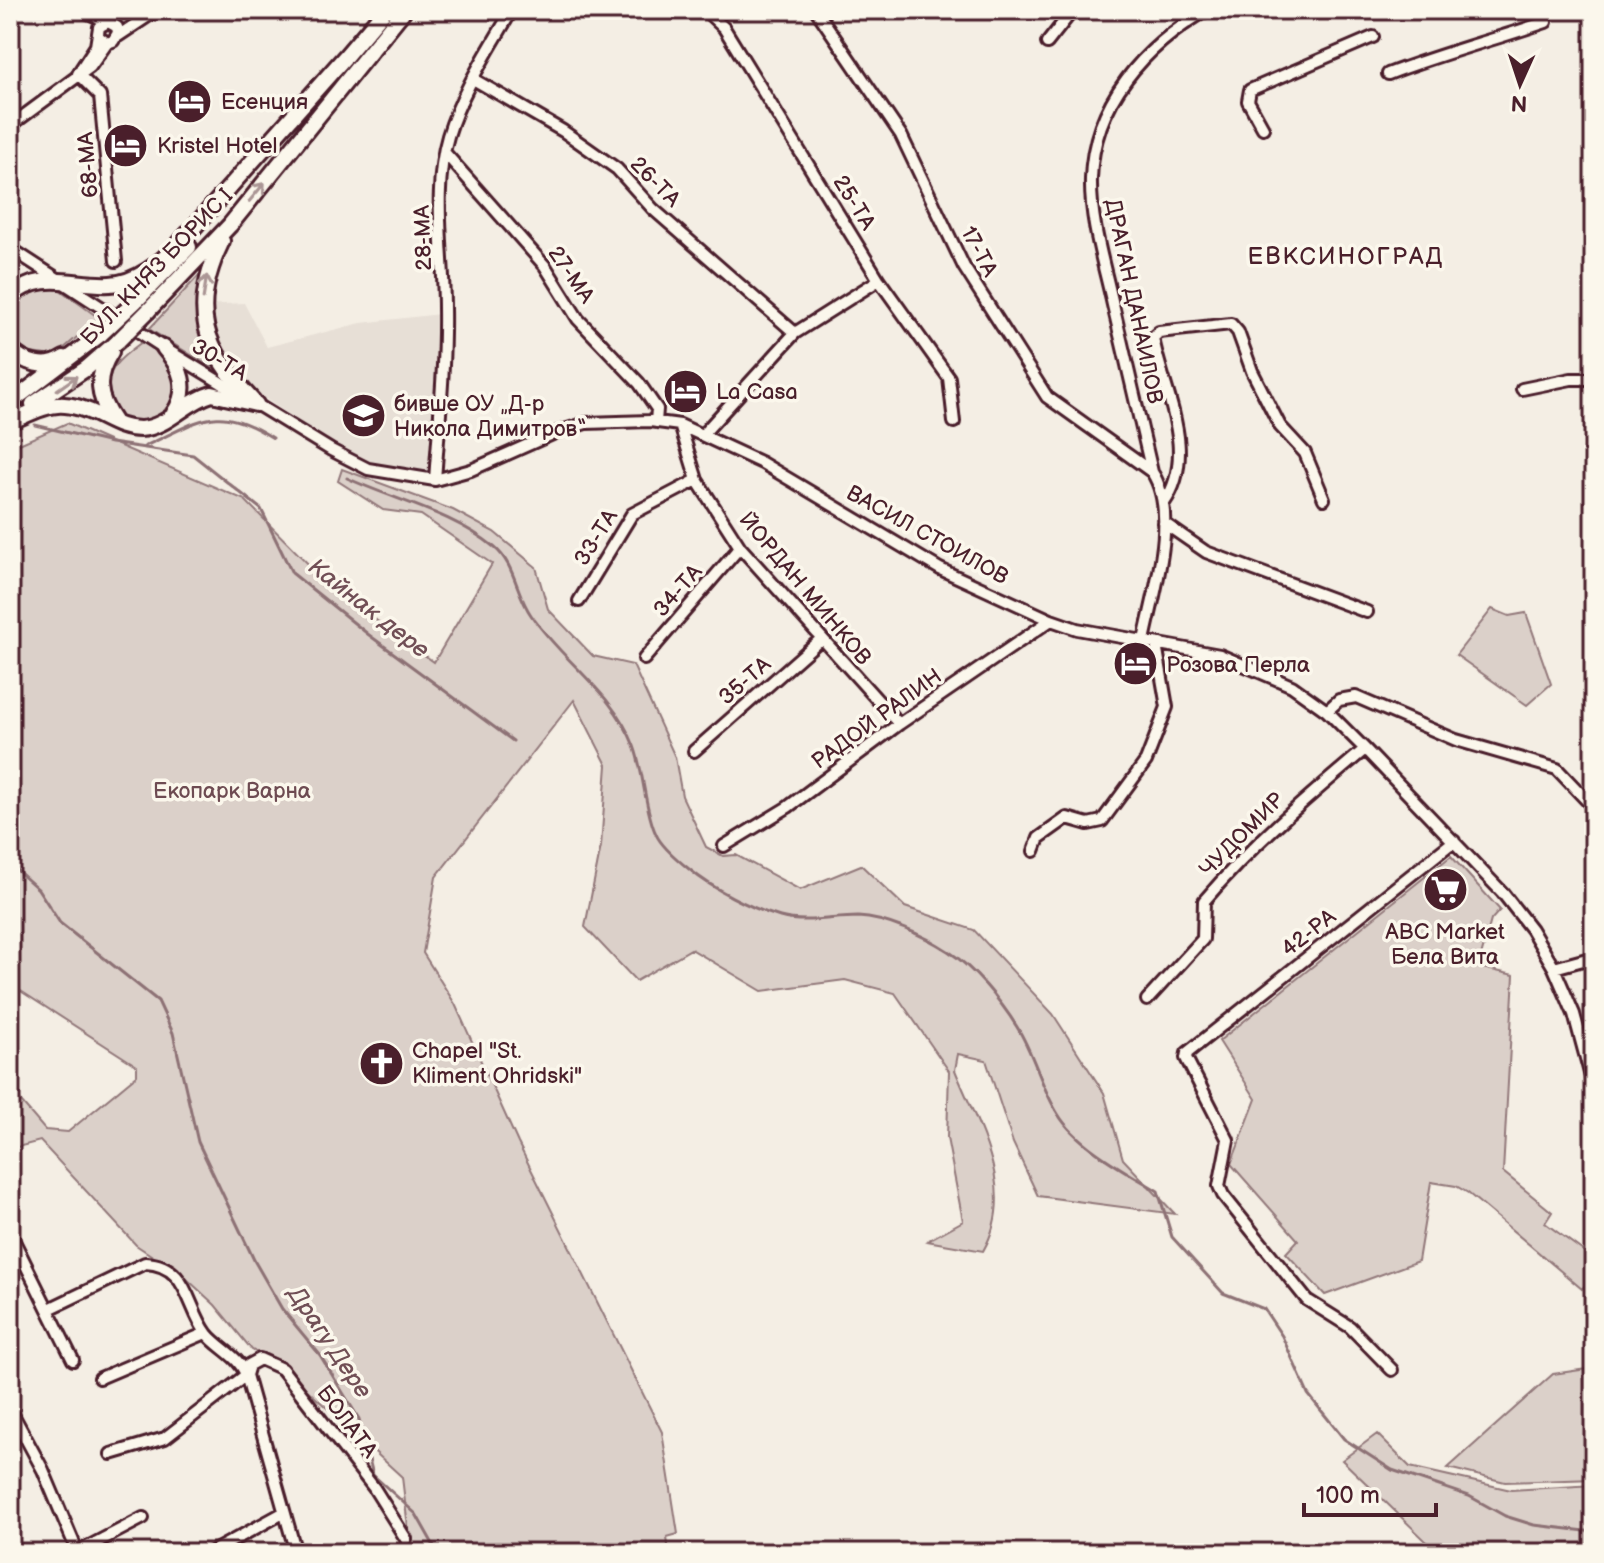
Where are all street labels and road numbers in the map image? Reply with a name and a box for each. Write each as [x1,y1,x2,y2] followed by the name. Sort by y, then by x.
[72,130,105,199] street label: 68-МА
[624,151,686,213] street label: 26-ТА
[826,170,881,236] street label: 25-ТА
[75,183,239,351] street label: БУЛ. КНЯЗ БОРИС I
[1099,196,1168,406] street label: ДРАГАН ДАНАИЛОВ
[409,204,438,271] street label: 28-МА
[954,222,1003,282] street label: 17-ТА
[541,241,600,309] street label: 27-МА
[186,333,253,388] street label: 30-ТА
[842,480,1013,591] street label: ВАСИЛ СТОИЛОВ
[569,504,624,571] street label: 33-ТА
[733,507,877,671] street label: ЙОРДАН МИНКОВ
[648,559,709,623] street label: 34-ТА
[713,651,777,711] street label: 35-ТА
[807,663,947,776] street label: РАДОЙ РАЛИН
[1194,787,1290,883] street label: ЧУДОМИР
[1276,903,1342,963] street label: 42-РА
[311,1380,383,1464] street label: БОЛАТА

